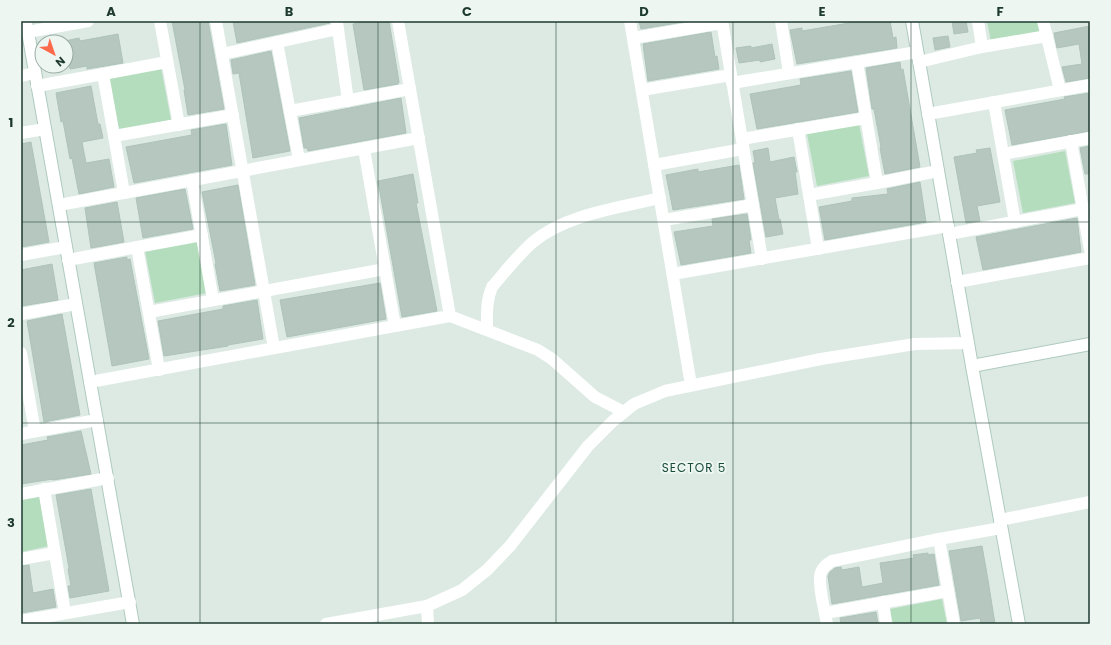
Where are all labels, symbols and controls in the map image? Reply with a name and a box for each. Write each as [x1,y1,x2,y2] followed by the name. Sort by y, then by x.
[106,2,116,21] text: A
[285,2,294,21] text: B
[462,2,472,21] text: C
[639,2,649,21] text: D
[818,2,826,21] text: E
[996,2,1004,21] text: F
[34,34,74,74] north arrow
[52,53,69,70] text: N
[9,113,13,132] text: 1
[7,313,15,332] text: 2
[662,459,726,476] district label: SECTOR 5
[7,513,15,532] text: 3

